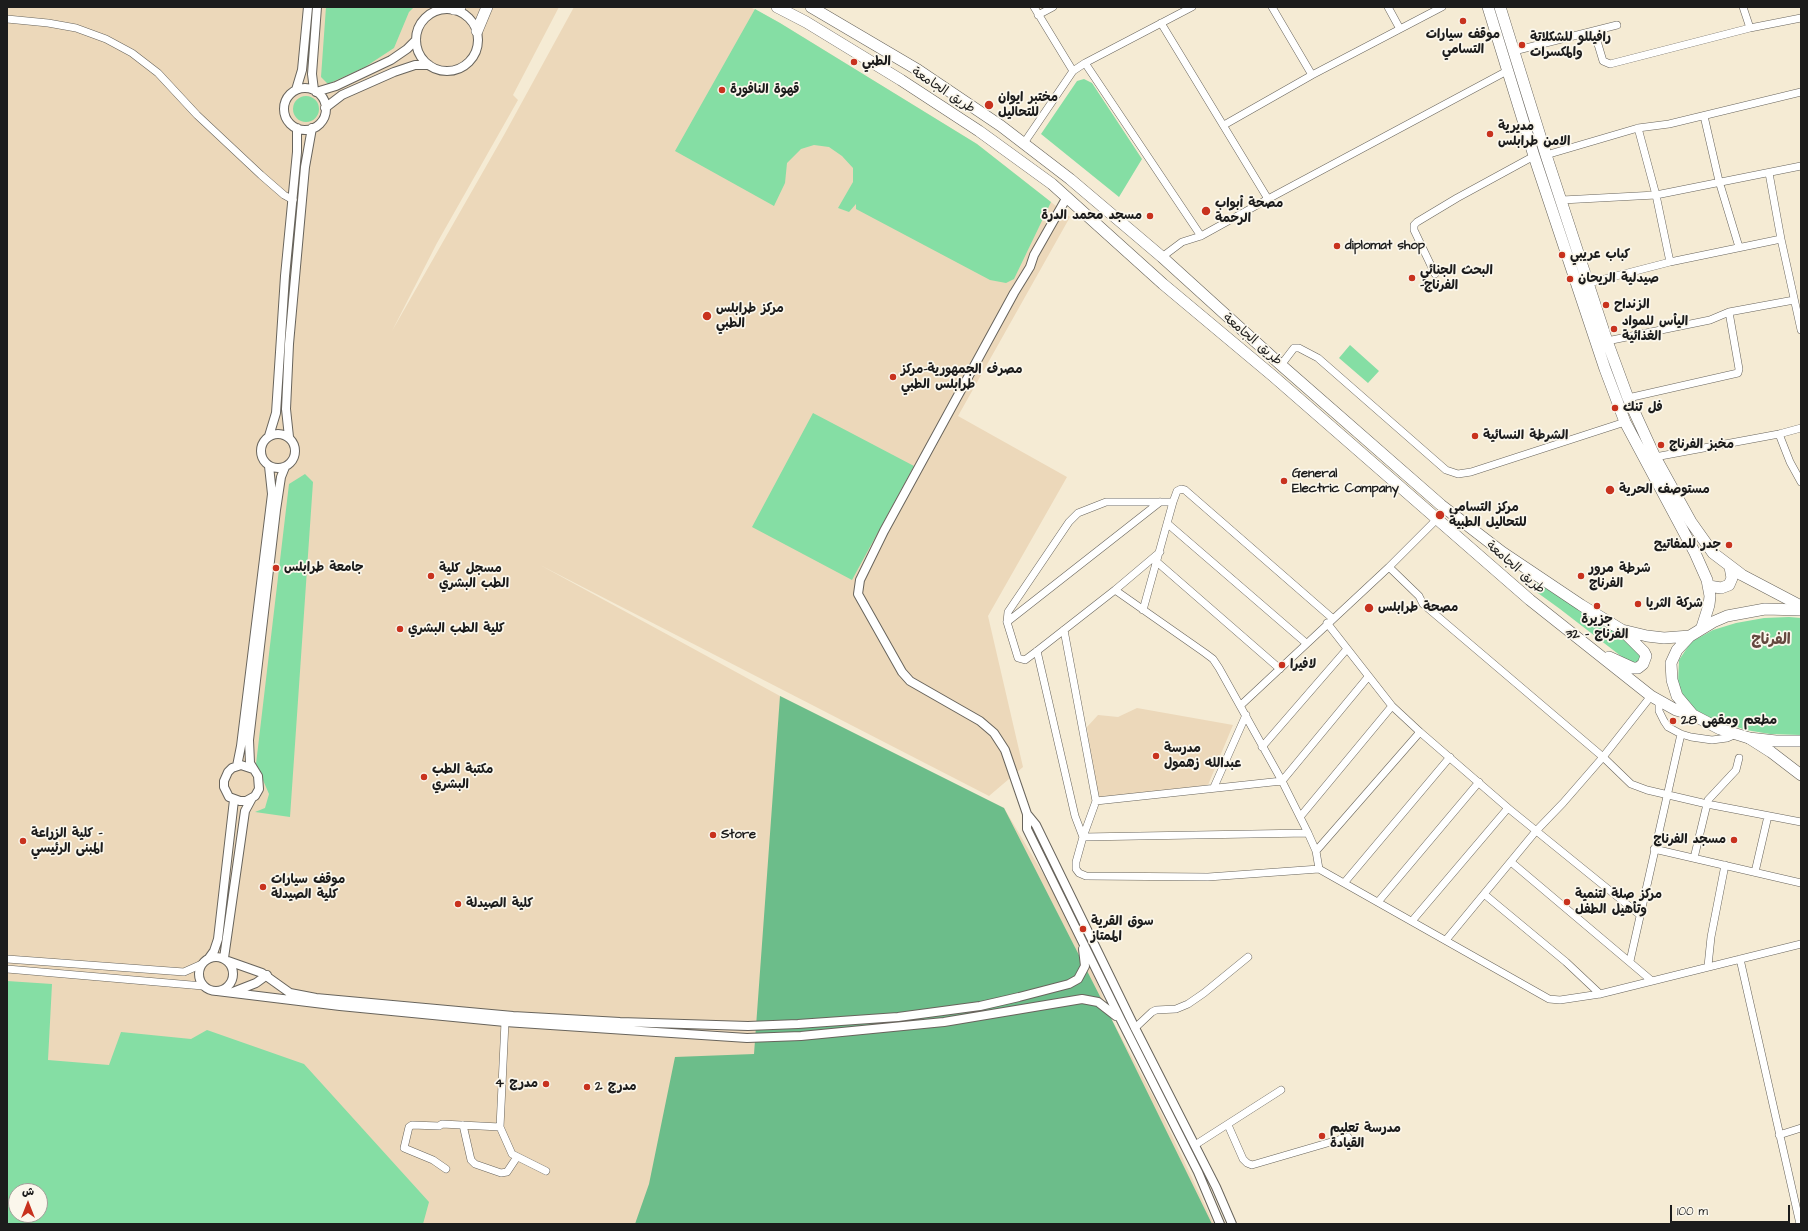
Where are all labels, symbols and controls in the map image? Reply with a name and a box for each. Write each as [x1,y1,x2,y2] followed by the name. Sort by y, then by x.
[1458,16,1468,26] marker: موقف سيارات التسامي
[1426,27,1500,58] place label: موقف سيارات التسامي
[1530,30,1611,61] place label: رافيللو للشكلاتة والمكسرات
[1517,40,1527,50] marker: رافيللو للشكلاتة والمكسرات
[862,54,891,70] place label: الطبي
[849,57,859,67] marker: الطبي
[908,65,978,117] street label: طريق الجامعة
[730,82,799,98] place label: قهوة النافورة
[717,85,727,95] marker: قهوة النافورة
[998,90,1058,121] place label: مختبر ايوان للتحاليل
[983,99,995,111] marker: مختبر ايوان للتحاليل
[1498,119,1570,150] place label: مديرية الامن طرابلس
[1485,129,1495,139] marker: مديرية الامن طرابلس
[1215,196,1283,227] place label: مصحة أبواب الرحمة
[1200,205,1212,217] marker: مصحة أبواب الرحمة
[1041,208,1142,224] place label: مسجد محمد الدرة
[1145,211,1155,221] marker: مسجد محمد الدرة
[1345,238,1425,254] place label: diplomat shop
[1332,241,1342,251] marker: diplomat shop
[1570,247,1630,263] place label: كباب عريبي
[1557,250,1567,260] marker: كباب عريبي
[1420,263,1493,294] place label: البحث الجنائي -الفرناج
[1578,271,1659,287] place label: صيدلية الريحان
[1407,273,1417,283] marker: البحث الجنائي -الفرناج
[1565,274,1575,284] marker: صيدلية الريحان
[1614,297,1650,313] place label: الزنداح
[1601,300,1611,310] marker: الزنداح
[716,301,784,332] place label: مركز طرابلس الطبي
[701,310,713,322] marker: مركز طرابلس الطبي
[1219,311,1285,369] street label: طريق الجامعة
[1622,314,1688,345] place label: اليأس للمواد الغذائية
[1609,324,1619,334] marker: اليأس للمواد الغذائية
[901,362,1023,393] place label: مصرف الجمهورية-مركز طرابلس الطبي
[888,372,898,382] marker: مصرف الجمهورية-مركز طرابلس الطبي
[1623,400,1663,416] place label: فل تنك
[1610,403,1620,413] marker: فل تنك
[1483,428,1568,444] place label: الشرطة النسائية
[1470,431,1480,441] marker: الشرطة النسائية
[1669,437,1734,453] place label: مخبز الفرناج
[1656,440,1666,450] marker: مخبز الفرناج
[1292,466,1399,497] place label: General Electric Company
[1279,476,1289,486] marker: General Electric Company
[1619,482,1710,498] place label: مستوصف الحرية
[1604,484,1616,496] marker: مستوصف الحرية
[1449,500,1527,531] place label: مركز التسامي للتحاليل الطبية
[1434,509,1446,521] marker: مركز التسامي للتحاليل الطبية
[1654,537,1721,553] place label: جدر للمفاتيح
[1482,538,1548,598] street label: طريق الجامعة
[1724,540,1734,550] marker: جدر للمفاتيح
[284,560,364,576] place label: جامعة طرابلس
[439,561,509,592] place label: مسجل كلية الطب البشري
[1589,561,1650,592] place label: شرطة مرور الفرناج
[271,563,281,573] marker: جامعة طرابلس
[426,571,436,581] marker: مسجل كلية الطب البشري
[1576,571,1586,581] marker: شرطة مرور الفرناج
[1646,596,1703,612] place label: شركة الثريا
[1633,599,1643,609] marker: شركة الثريا
[1378,600,1458,616] place label: مصحة طرابلس
[1592,601,1602,611] marker: جزيرة الفرناج - 32
[1363,602,1375,614] marker: مصحة طرابلس
[1566,612,1628,643] place label: جزيرة الفرناج - 32
[408,621,505,637] place label: كلية الطب البشري
[395,624,405,634] marker: كلية الطب البشري
[1751,632,1791,650] district label: الفرناج
[1290,657,1316,673] place label: لافيرا
[1277,660,1287,670] marker: لافيرا
[1681,713,1777,729] place label: مطعم ومقهى 28
[1668,716,1678,726] marker: مطعم ومقهى 28
[1164,741,1241,772] place label: مدرسة عبدالله زهمول
[1151,751,1161,761] marker: مدرسة عبدالله زهمول
[432,762,493,793] place label: مكتبة الطب البشري
[419,772,429,782] marker: مكتبة الطب البشري
[31,826,103,857] place label: كلية الزراعة - المبنى الرئيسي
[721,827,756,843] place label: Store
[708,830,718,840] marker: Store
[1653,832,1726,848] place label: مسجد الفرناج
[1729,835,1739,845] marker: مسجد الفرناج
[18,836,28,846] marker: كلية الزراعة - المبنى الرئيسي
[271,872,345,903] place label: موقف سيارات كلية الصيدلة
[258,882,268,892] marker: موقف سيارات كلية الصيدلة
[1575,887,1662,918] place label: مركز صلة لتنمية وتأهيل الطفل
[466,896,533,912] place label: كلية الصيدلة
[1562,897,1572,907] marker: مركز صلة لتنمية وتأهيل الطفل
[453,899,463,909] marker: كلية الصيدلة
[1091,914,1154,945] place label: سوق القرية الممتاز
[1078,924,1088,934] marker: سوق القرية الممتاز
[495,1076,538,1092] place label: مدرج 4
[541,1079,551,1089] marker: مدرج 4
[595,1079,637,1095] place label: مدرج 2
[582,1082,592,1092] marker: مدرج 2
[1330,1121,1401,1152] place label: مدرسة تعليم القيادة
[1317,1131,1327,1141] marker: مدرسة تعليم القيادة
[8,1183,48,1223] north arrow
[22,1184,34,1199] text: ش
[1672,1197,1792,1223] scale bar
[1677,1203,1708,1220] text: 100 m

